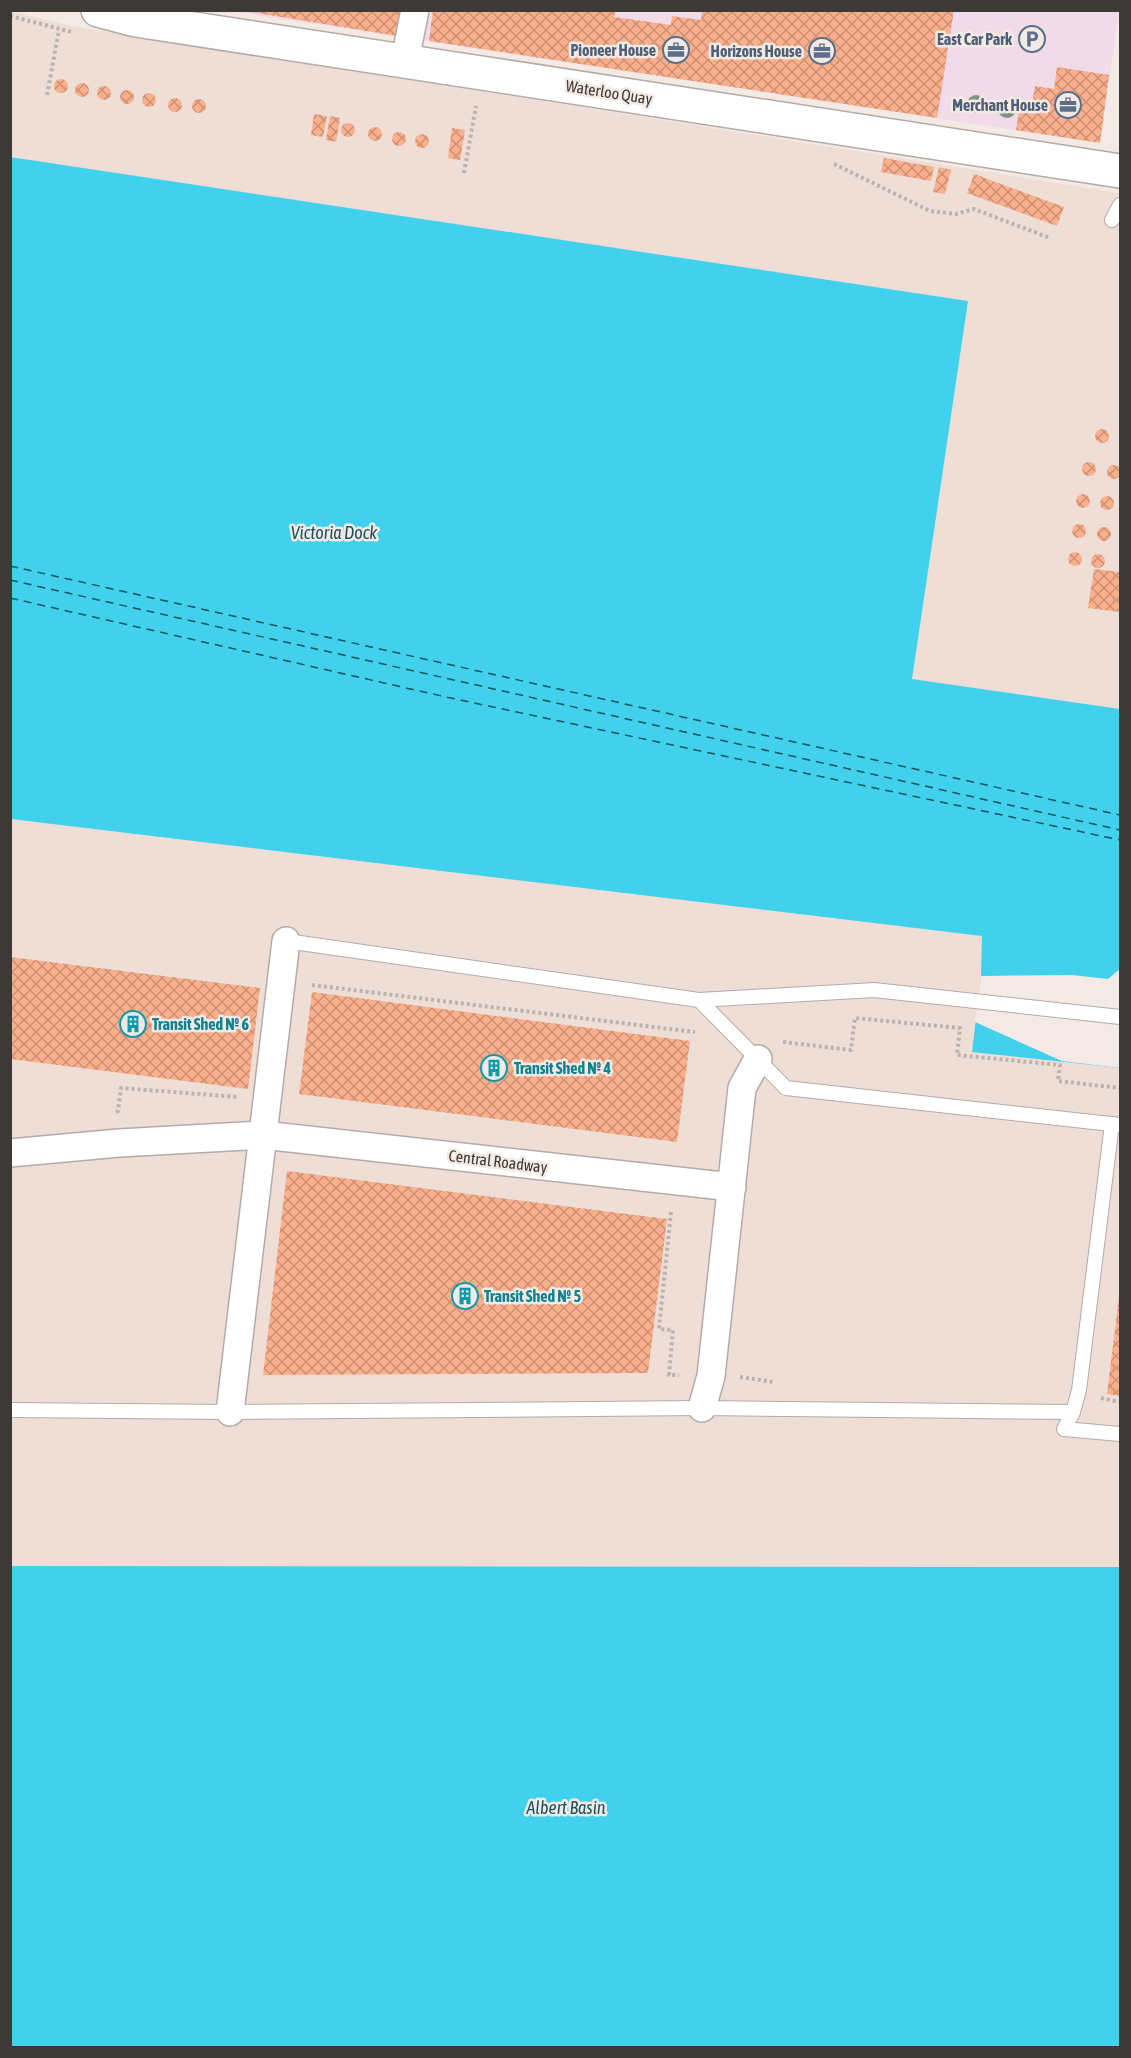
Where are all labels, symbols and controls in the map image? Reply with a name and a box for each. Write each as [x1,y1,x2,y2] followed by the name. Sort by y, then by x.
[1017,24,1047,54] parking icon: East Car Park
[937,30,1013,48] place label: East Car Park
[661,35,691,65] office icon: Pioneer House
[807,36,837,66] office icon: Horizons House
[571,41,656,59] place label: Pioneer House
[711,42,802,60] place label: Horizons House
[564,76,654,109] street label: Waterloo Quay
[1053,90,1083,120] office icon: Merchant House
[952,96,1048,114] place label: Merchant House
[291,522,378,543] water label: Victoria Dock
[118,1009,148,1039] building icon: Transit Shed № 6
[152,1015,250,1033] place label: Transit Shed № 6
[479,1053,509,1083] building icon: Transit Shed № 4
[514,1059,612,1077] place label: Transit Shed № 4
[448,1146,549,1177] street label: Central Roadway
[450,1281,480,1311] building icon: Transit Shed № 5
[484,1287,582,1305] place label: Transit Shed № 5
[525,1797,606,1818] water label: Albert Basin

